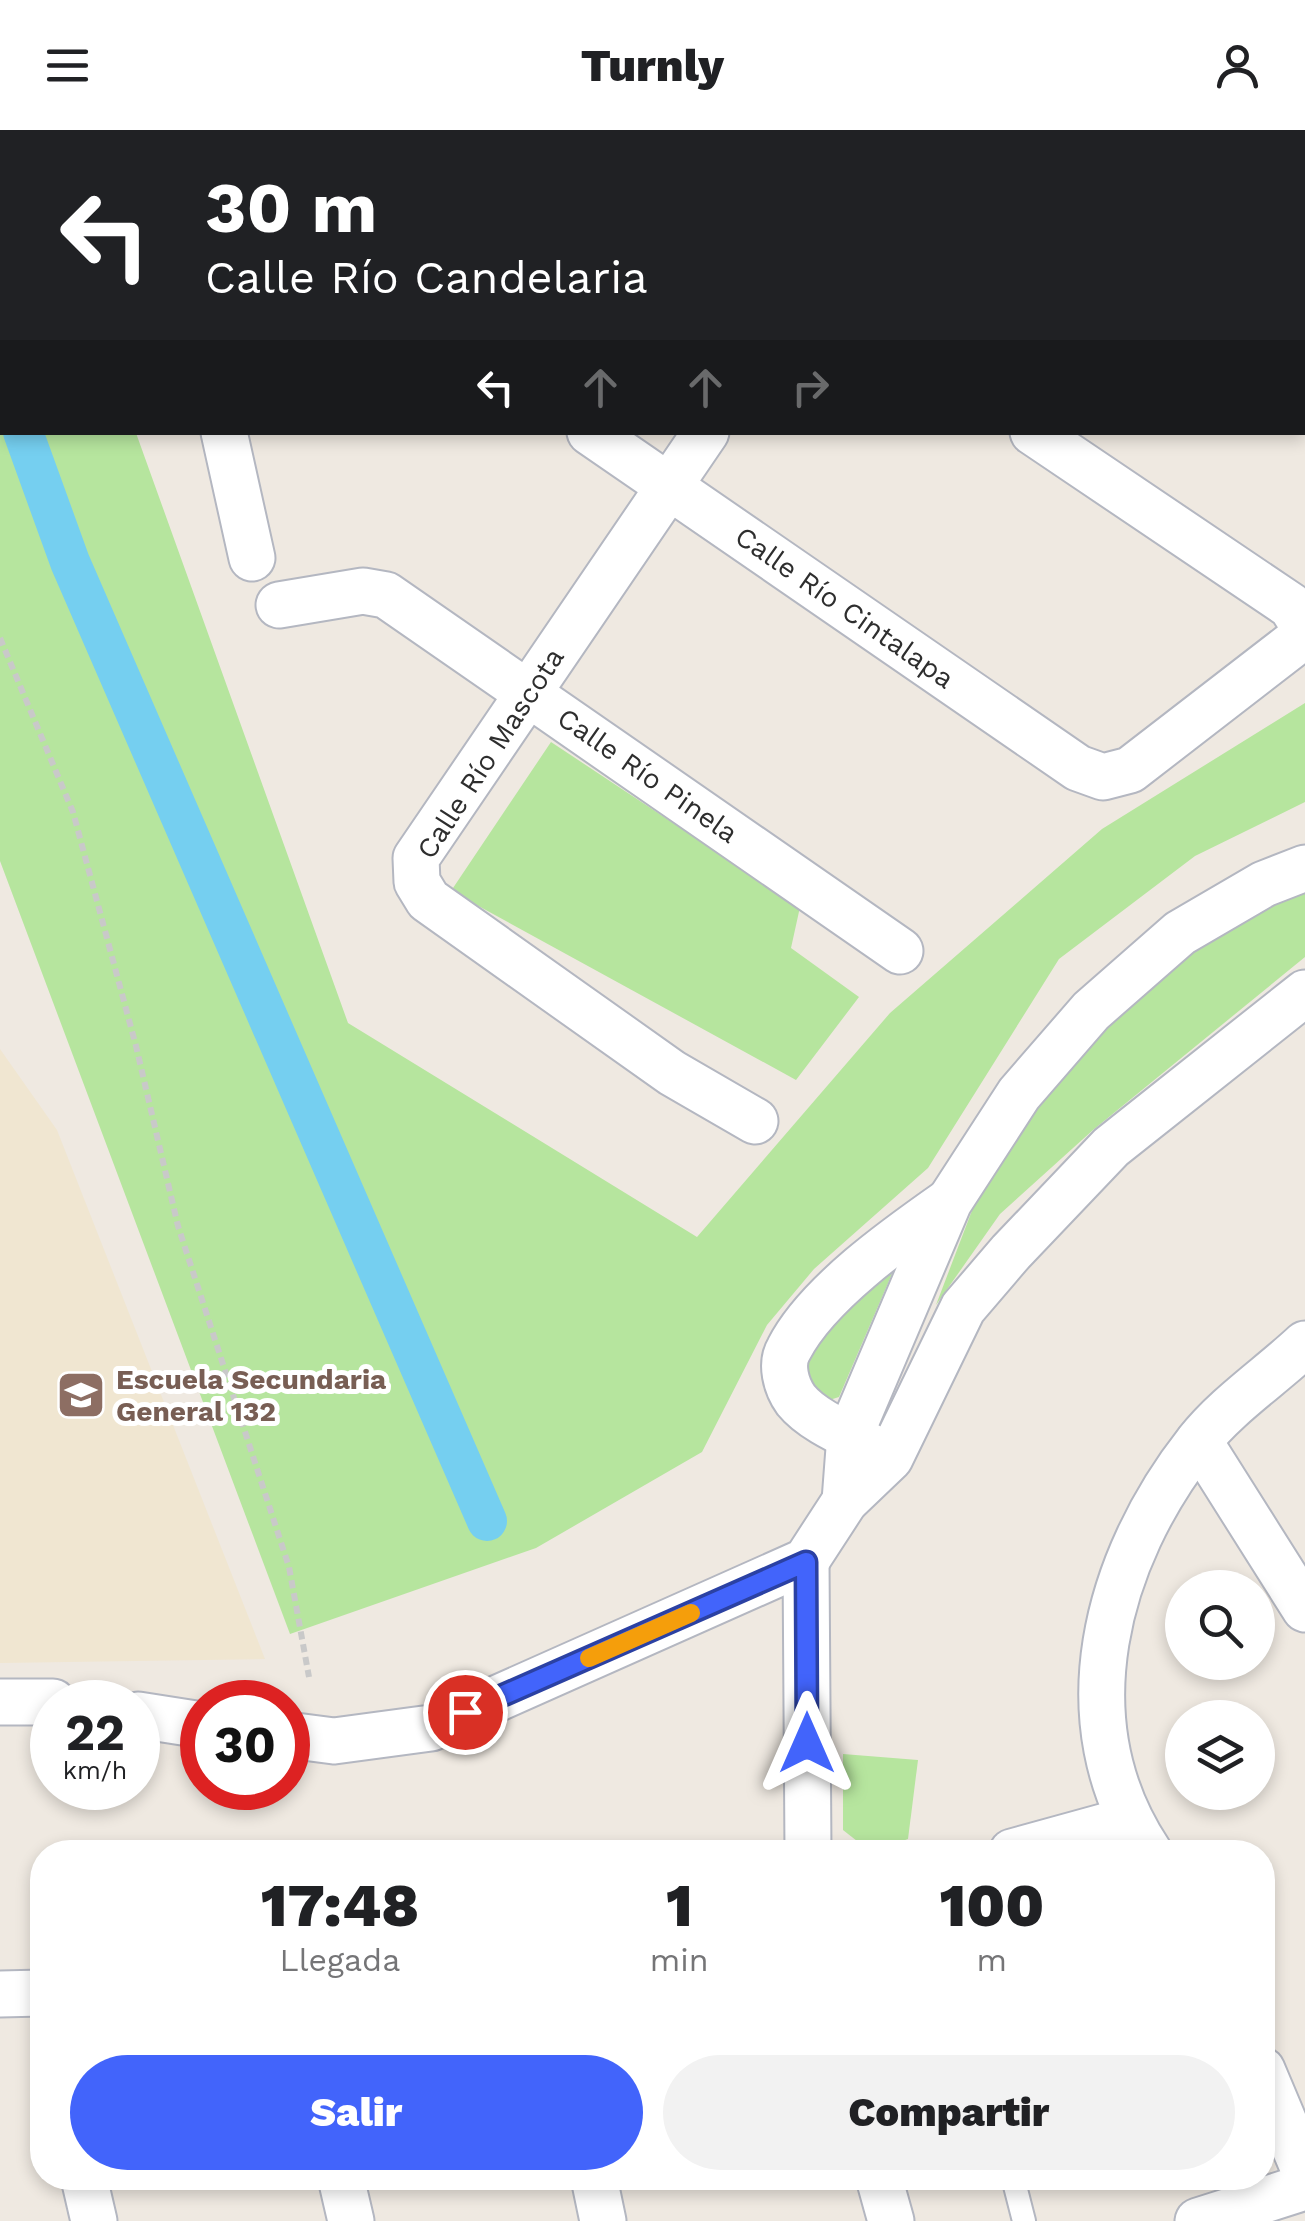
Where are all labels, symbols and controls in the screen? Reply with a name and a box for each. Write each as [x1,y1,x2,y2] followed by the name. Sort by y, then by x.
[40,38,95,93] icon: menu
[1210,38,1265,93] icon: person
[581,39,724,92] text: Turnly
[205,167,377,249] text: 30 m
[40,170,170,300] icon: left
[205,251,648,304] text: Calle Río Candelaria
[468,360,523,415] icon: left
[573,360,628,415] icon: ahead
[678,360,733,415] icon: ahead
[783,360,838,415] icon: right
[729,520,961,695] street label: Calle Río Cintalapa
[410,642,571,865] street label: Calle Río Mascota
[551,701,744,850] street label: Calle Río Pinela
[116,1363,387,1428] place label: Escuela Secundaria General 132
[55,1369,107,1421] school or university icon: Escuela Secundaria General 132
[1165,1570,1275,1810] map controls
[1165,1570,1275,1680] button: search
[423,1670,508,1755] pin
[180,1680,310,1810] speed limit sign: 30
[438,1685,493,1740] icon: arrive
[755,1691,859,1795] position arrow
[1165,1700,1275,1810] button: layers
[65,1703,125,1762] text: 22
[63,1756,127,1785] text: km/h
[261,1870,419,1941] text: 17:48
[666,1870,693,1941] text: 1
[939,1870,1044,1941] text: 100
[280,1941,400,1979] text: Llegada
[650,1941,709,1979] text: min
[977,1941,1007,1979] text: m
[70,2055,643,2170] button: Salir
[663,2055,1235,2170] button: Compartir

